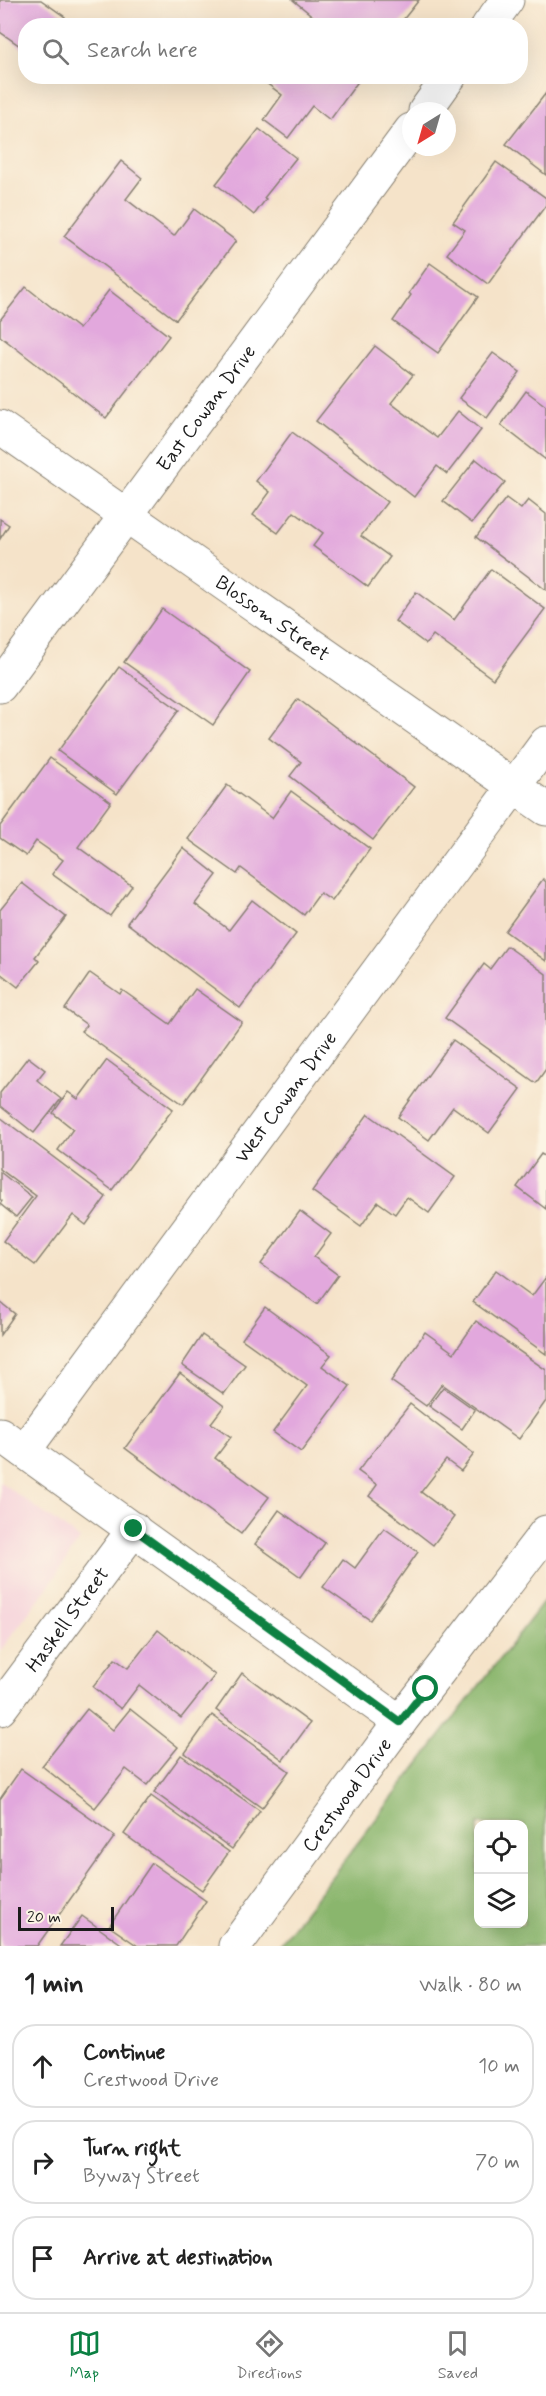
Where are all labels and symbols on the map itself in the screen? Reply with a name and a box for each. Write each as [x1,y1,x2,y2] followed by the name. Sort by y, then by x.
[402,102,456,156] north arrow
[151,340,263,478] street label: East Cowan Drive
[209,570,335,669] street label: Blossom Street
[229,1027,344,1169] street label: West Cowan Drive
[120,1515,146,1541] route end
[20,1562,116,1678] street label: Haskell Street
[412,1675,438,1701] route start
[296,1733,399,1858] street label: Crestwood Drive
[18,1904,114,1932] scale bar

